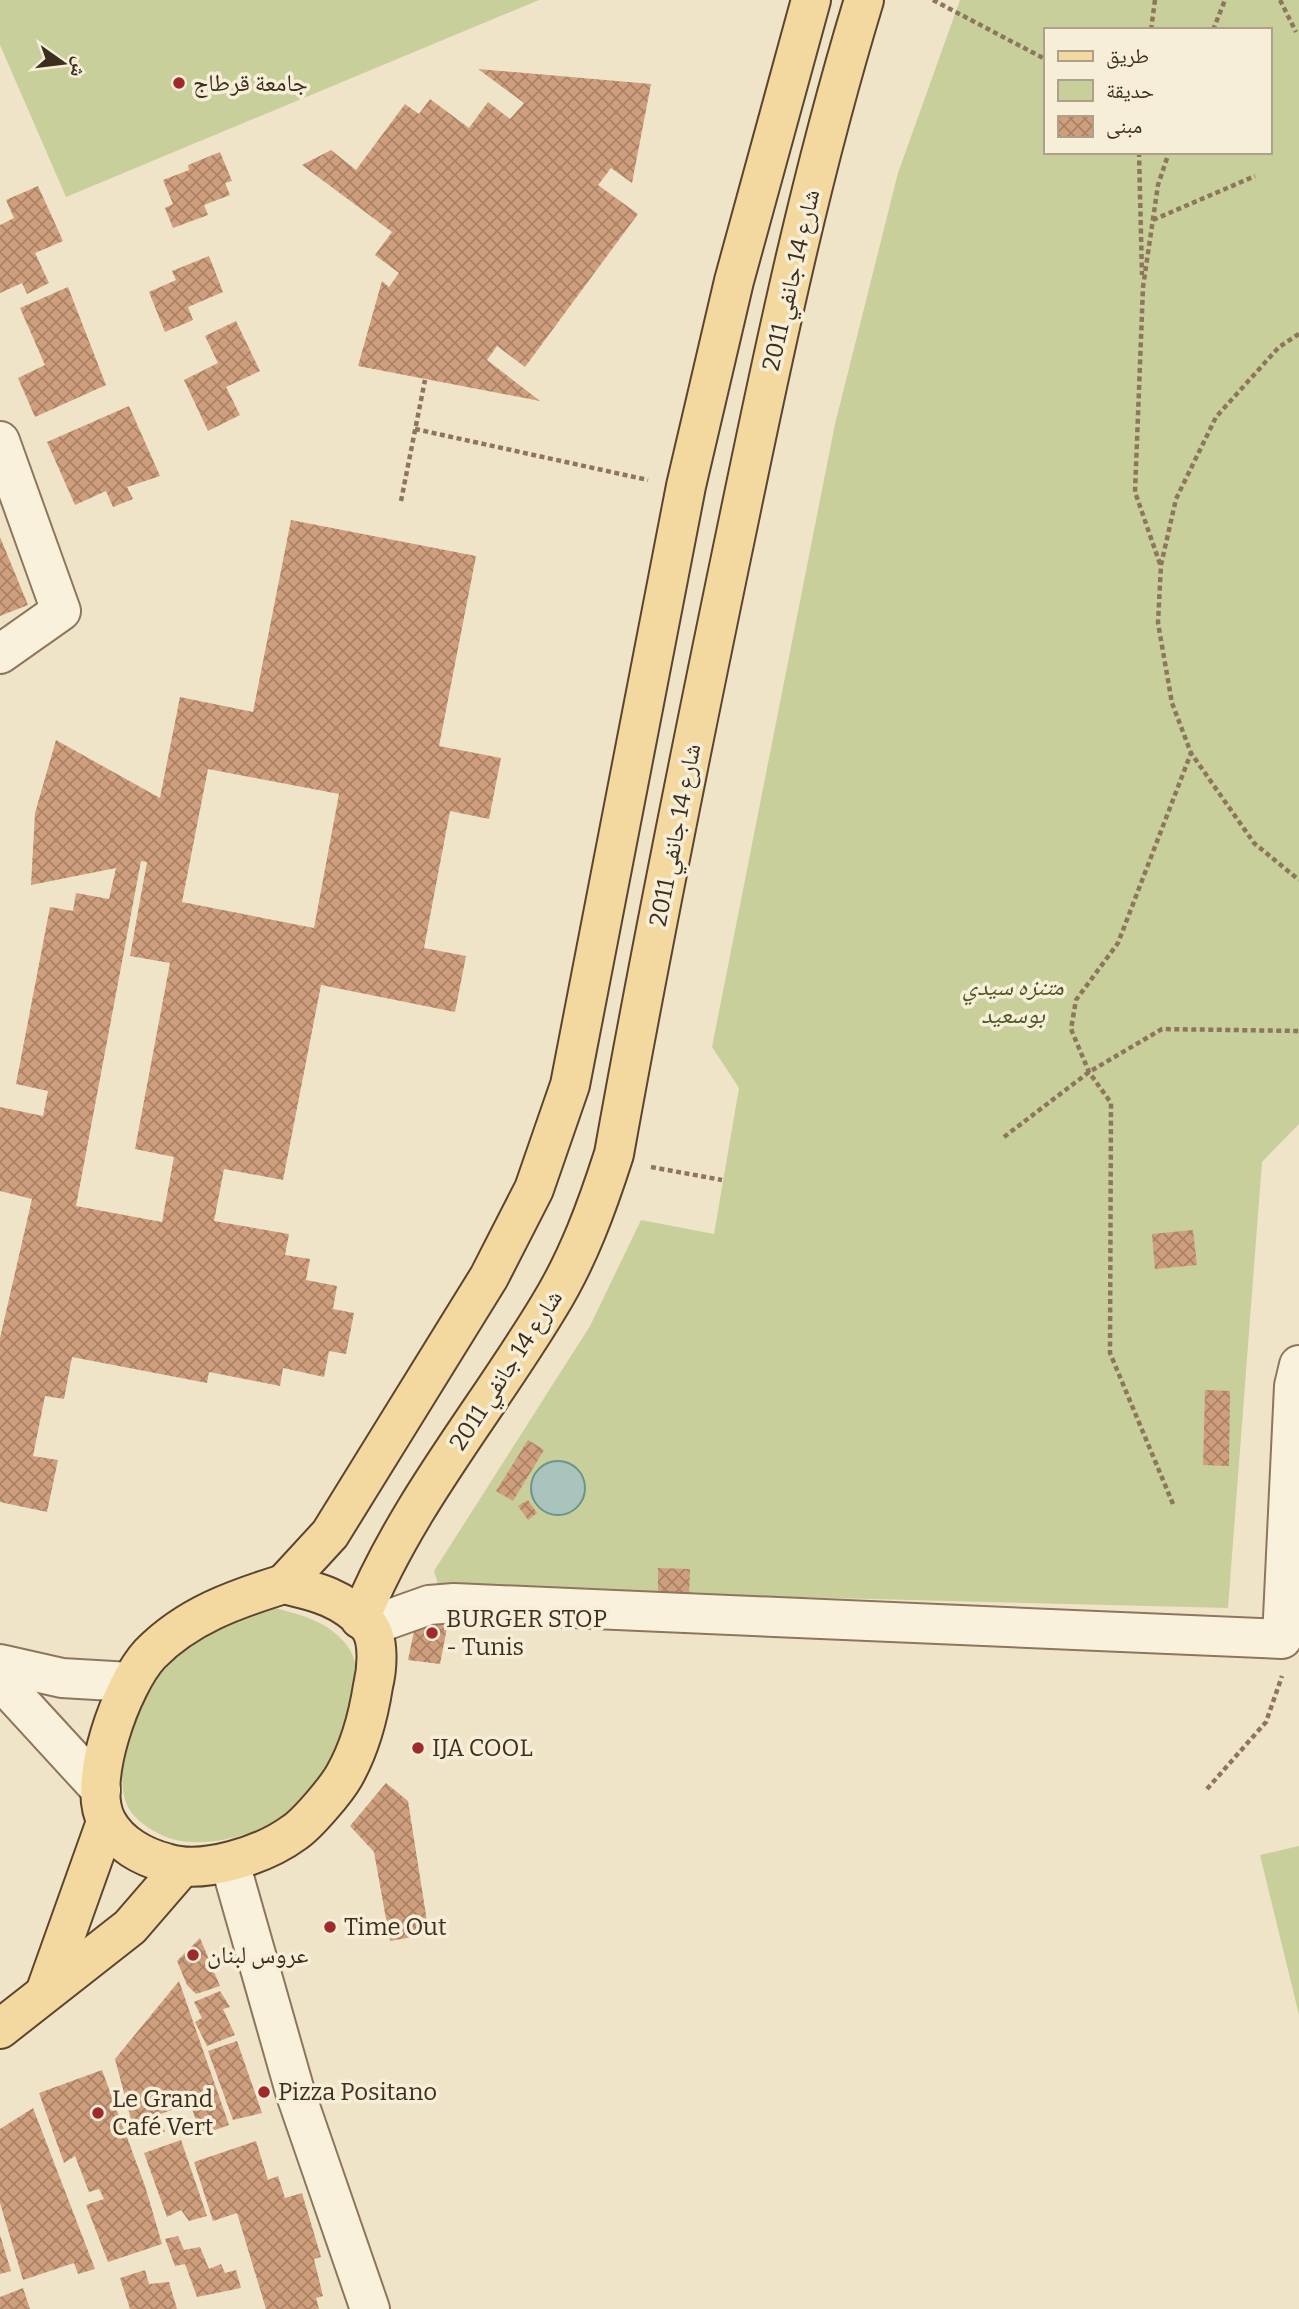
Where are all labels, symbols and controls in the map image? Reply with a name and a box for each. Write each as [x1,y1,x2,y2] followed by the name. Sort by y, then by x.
[28,28,98,98] north arrow
[1044,28,1271,154] legend
[1106,43,1149,69] text: طريق
[65,54,93,80] text: ش
[193,69,308,98] place label: جامعة قرطاج
[171,75,187,91] marker: جامعة قرطاج
[1106,78,1154,104] text: حديقة
[1106,113,1142,139] text: مبنى
[757,187,830,375] street label: شارع 14 جانفي 2011
[644,741,711,930] street label: شارع 14 جانفي 2011
[962,973,1064,1029] park label: متنزه سيدي بوسعيد
[444,1285,572,1458] street label: شارع 14 جانفي 2011
[446,1605,607,1661] place label: BURGER STOP - Tunis
[424,1625,440,1641] marker: BURGER STOP - Tunis
[432,1734,533,1762] place label: IJA COOL
[410,1740,426,1756] marker: IJA COOL
[344,1913,447,1941] place label: Time Out
[322,1919,338,1935] marker: Time Out
[207,1941,308,1969] place label: عروس لبنان
[185,1947,201,1963] marker: عروس لبنان
[278,2078,437,2106] place label: Pizza Positano
[256,2084,272,2100] marker: Pizza Positano
[112,2085,214,2141] place label: Le Grand Café Vert
[90,2105,106,2121] marker: Le Grand Café Vert

